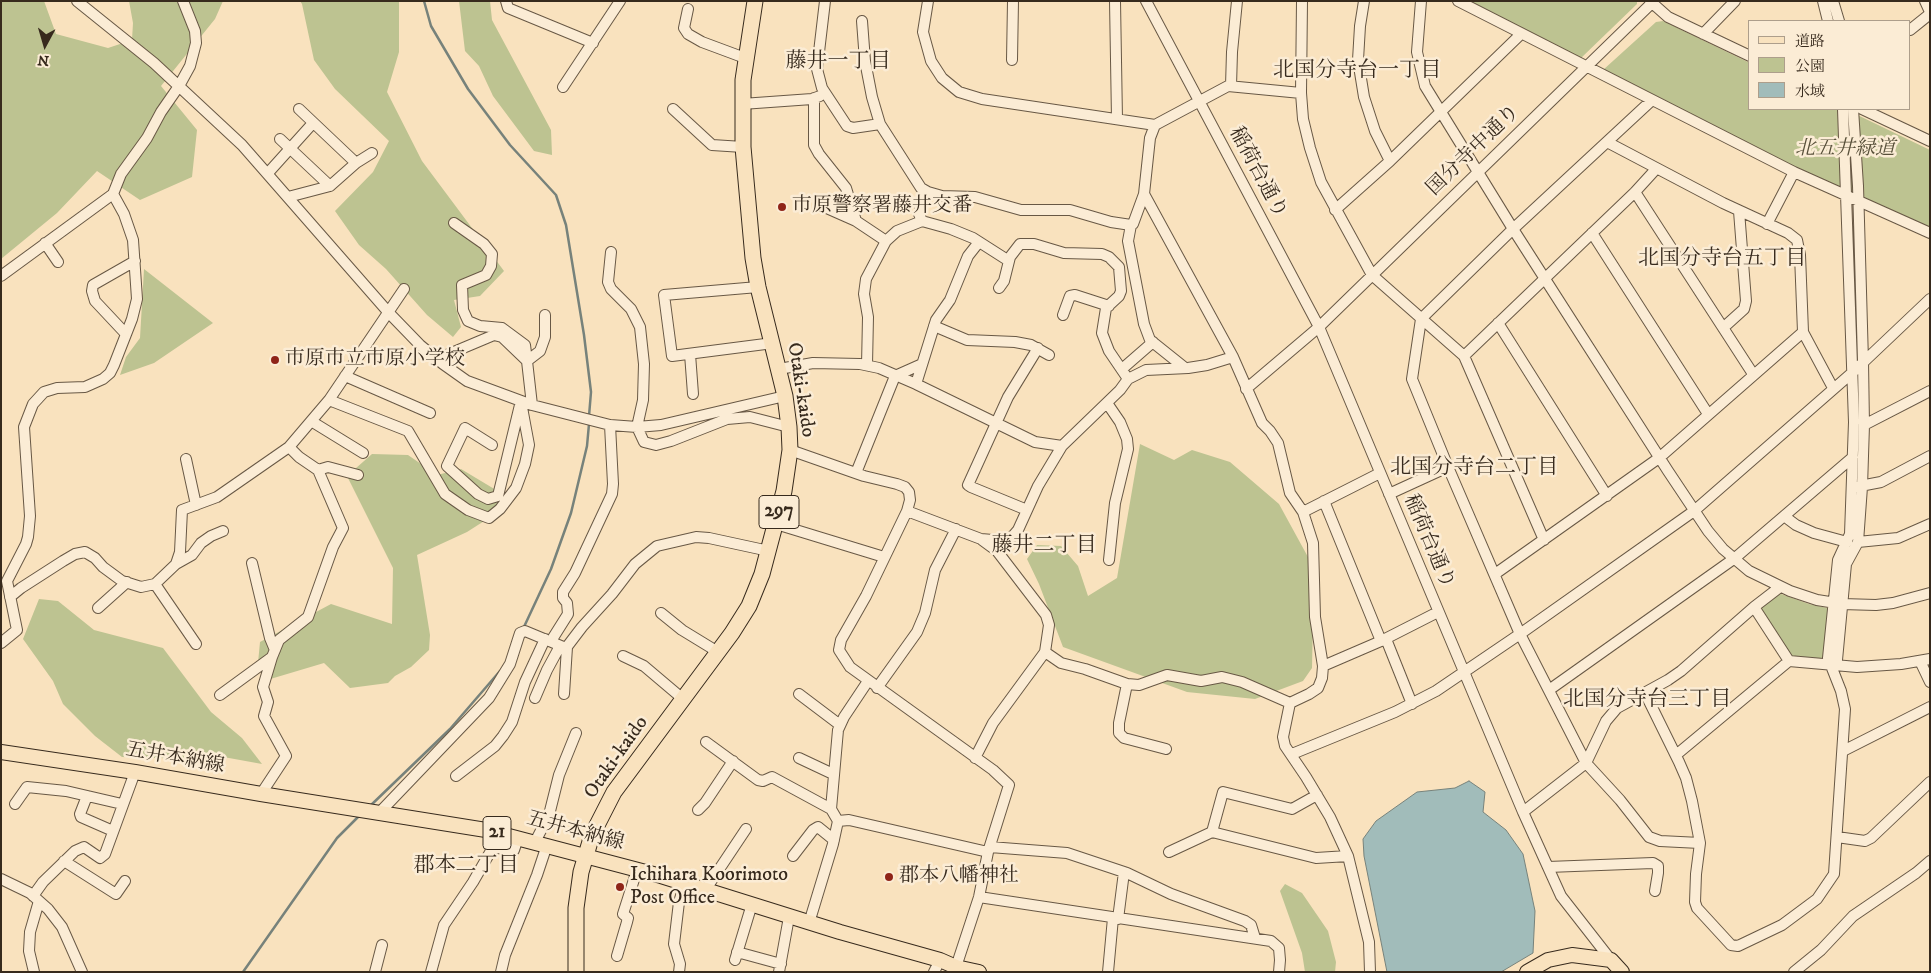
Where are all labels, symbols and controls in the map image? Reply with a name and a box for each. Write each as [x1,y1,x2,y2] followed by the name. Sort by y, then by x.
[20,20,70,70] north arrow
[1748,20,1911,110] legend
[1795,32,1825,51] text: 道路
[37,50,50,69] text: N
[786,50,890,76] district label: 藤井一丁目
[1795,57,1825,76] text: 公園
[1273,59,1441,85] district label: 北国分寺台一丁目
[1795,82,1825,101] text: 水域
[1423,101,1525,201] street label: 国分寺中通り
[1223,123,1291,223] street label: 稲荷台通り
[1795,138,1895,162] park label: 北五井緑道
[792,195,972,219] place label: 市原警察署藤井交番
[776,201,788,213] marker: 市原警察署藤井交番
[1638,247,1806,273] district label: 北国分寺台五丁目
[781,341,819,439] street label: Otaki-kaido
[285,348,465,372] place label: 市原市立市原小学校
[269,354,281,366] marker: 市原市立市原小学校
[1390,456,1558,482] district label: 北国分寺台二丁目
[1397,491,1459,593] street label: 稲荷台通り
[759,496,799,528] road number: 297
[992,534,1096,560] district label: 藤井二丁目
[1563,688,1731,714] district label: 北国分寺台三丁目
[580,712,654,804] street label: Otaki-kaido
[124,738,226,780] street label: 五井本納線
[524,807,626,857] street label: 五井本納線
[483,816,511,850] road number: 21
[414,854,518,880] district label: 郡本二丁目
[630,864,788,911] place label: Ichihara Koorimoto Post Office
[899,865,1019,889] place label: 郡本八幡神社
[883,871,895,883] marker: 郡本八幡神社
[614,881,626,893] marker: Ichihara Koorimoto Post Office

